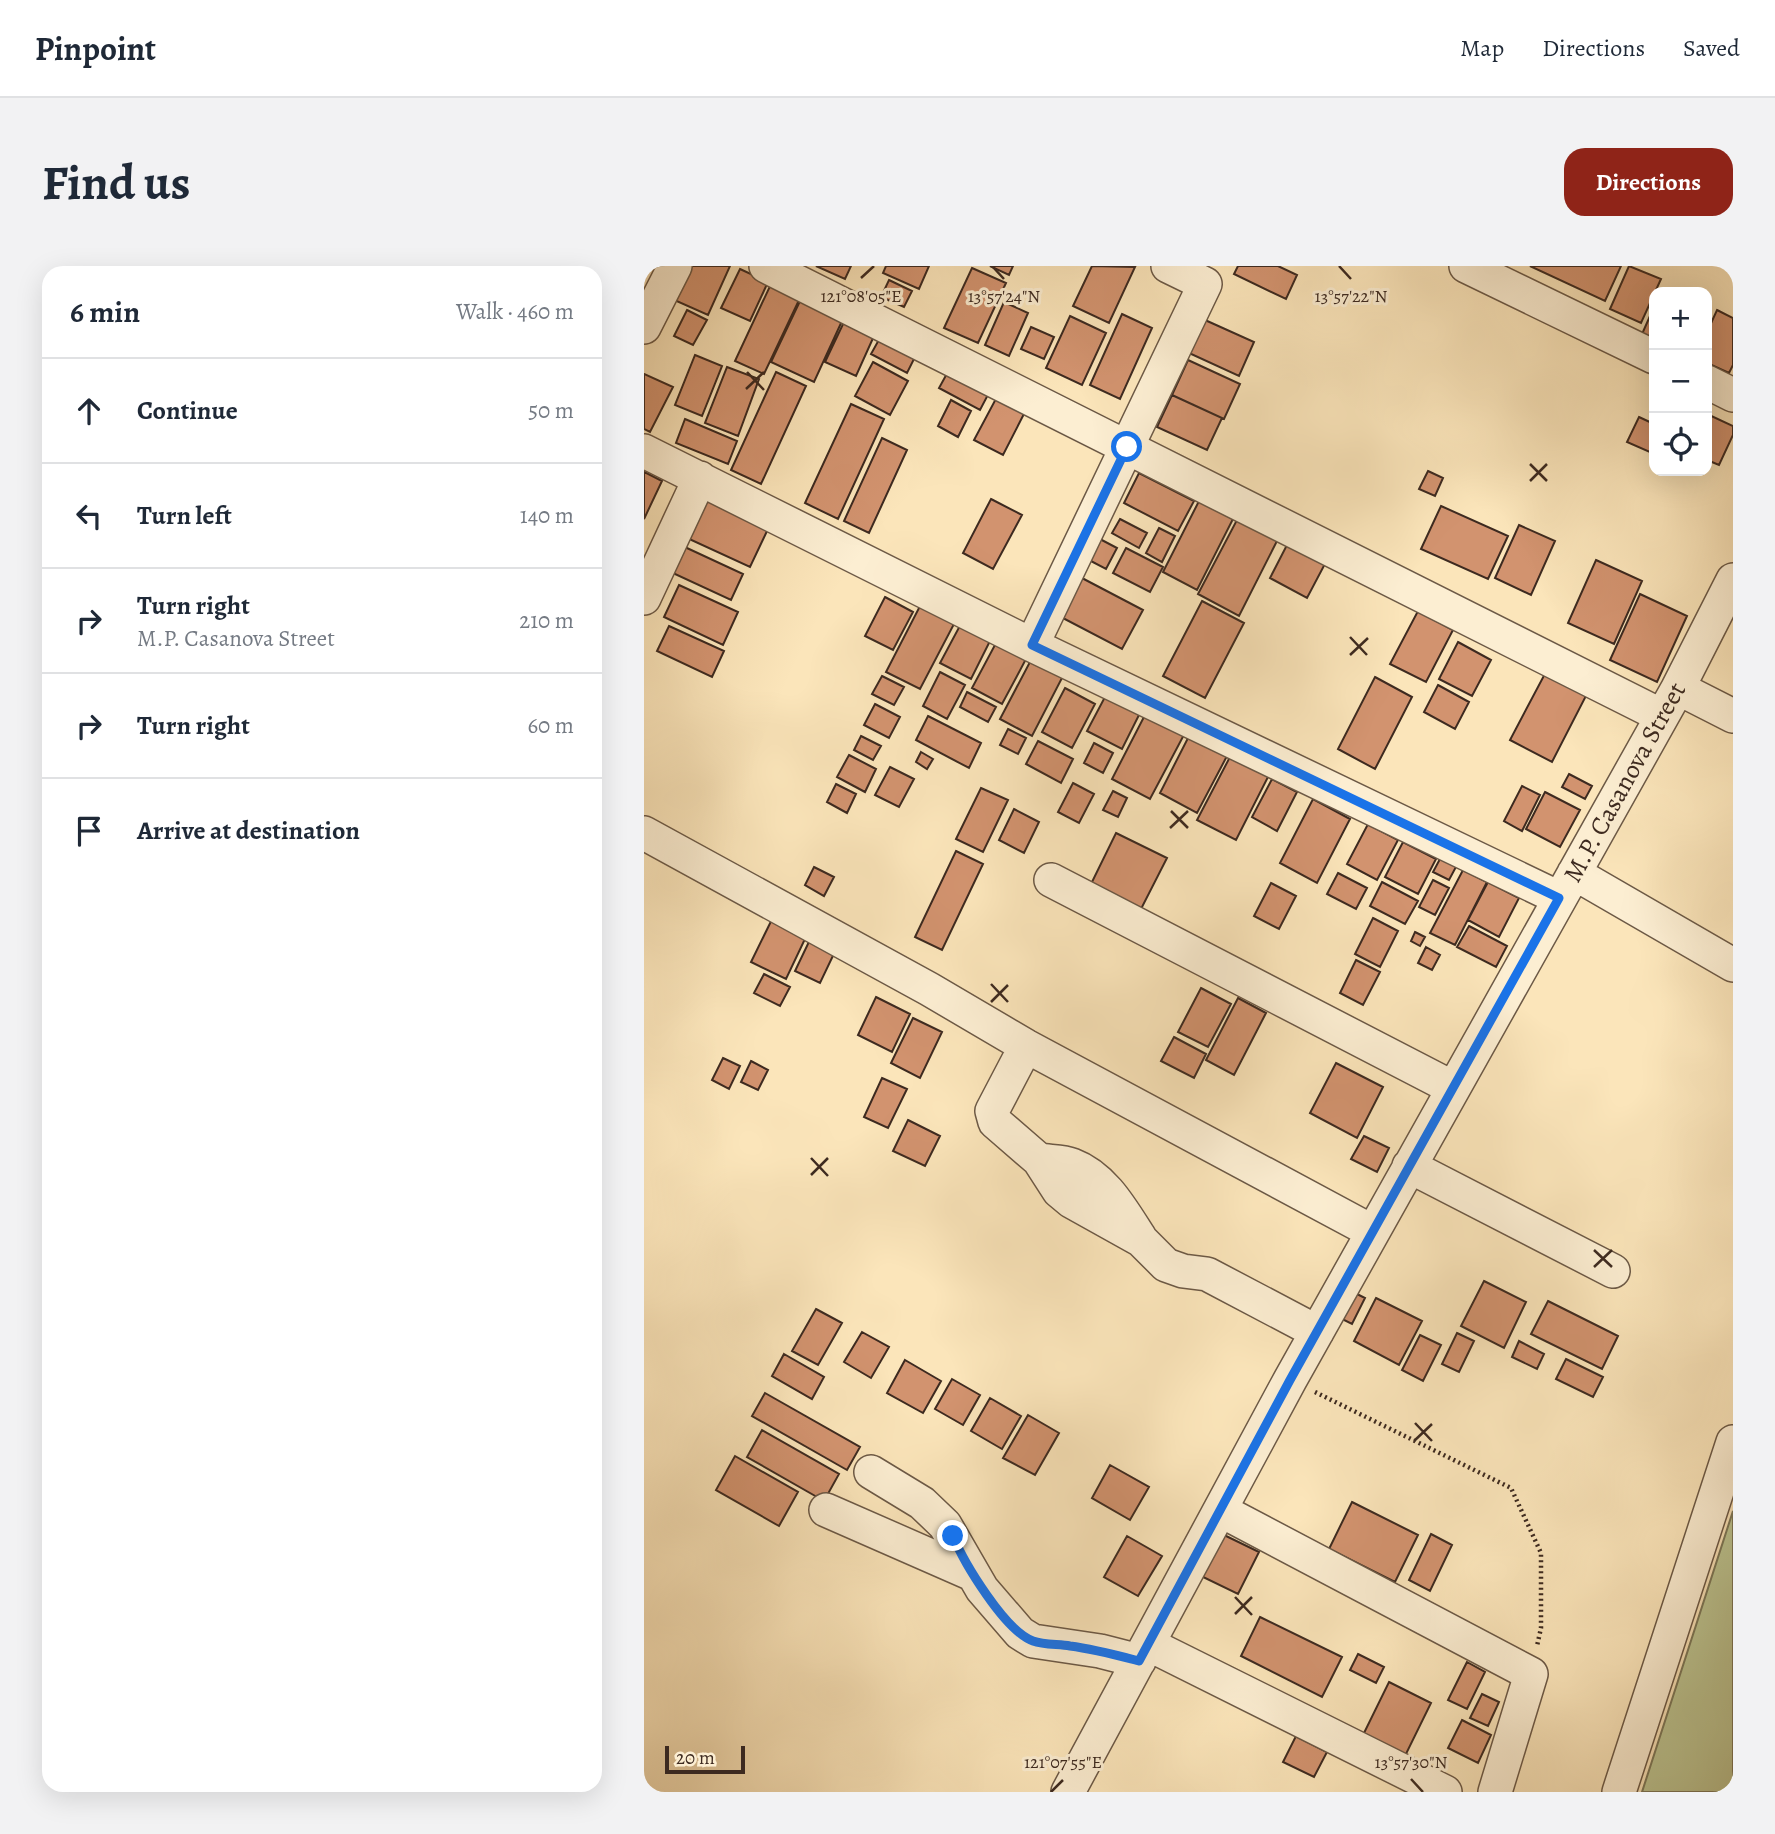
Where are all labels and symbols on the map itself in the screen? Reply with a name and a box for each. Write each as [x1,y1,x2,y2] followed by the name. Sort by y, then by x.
[820,284,902,308] text: 121°08'05"E
[968,284,1040,308] text: 13°57'24"N
[1315,284,1388,308] text: 13°57'22"N
[1111,431,1142,462] route start
[1555,676,1694,888] street label: M.P. Casanova Street
[937,1520,968,1551] route end
[665,1743,746,1775] scale bar
[1024,1750,1102,1774] text: 121°07'55"E
[1375,1750,1448,1774] text: 13°57'30"N

